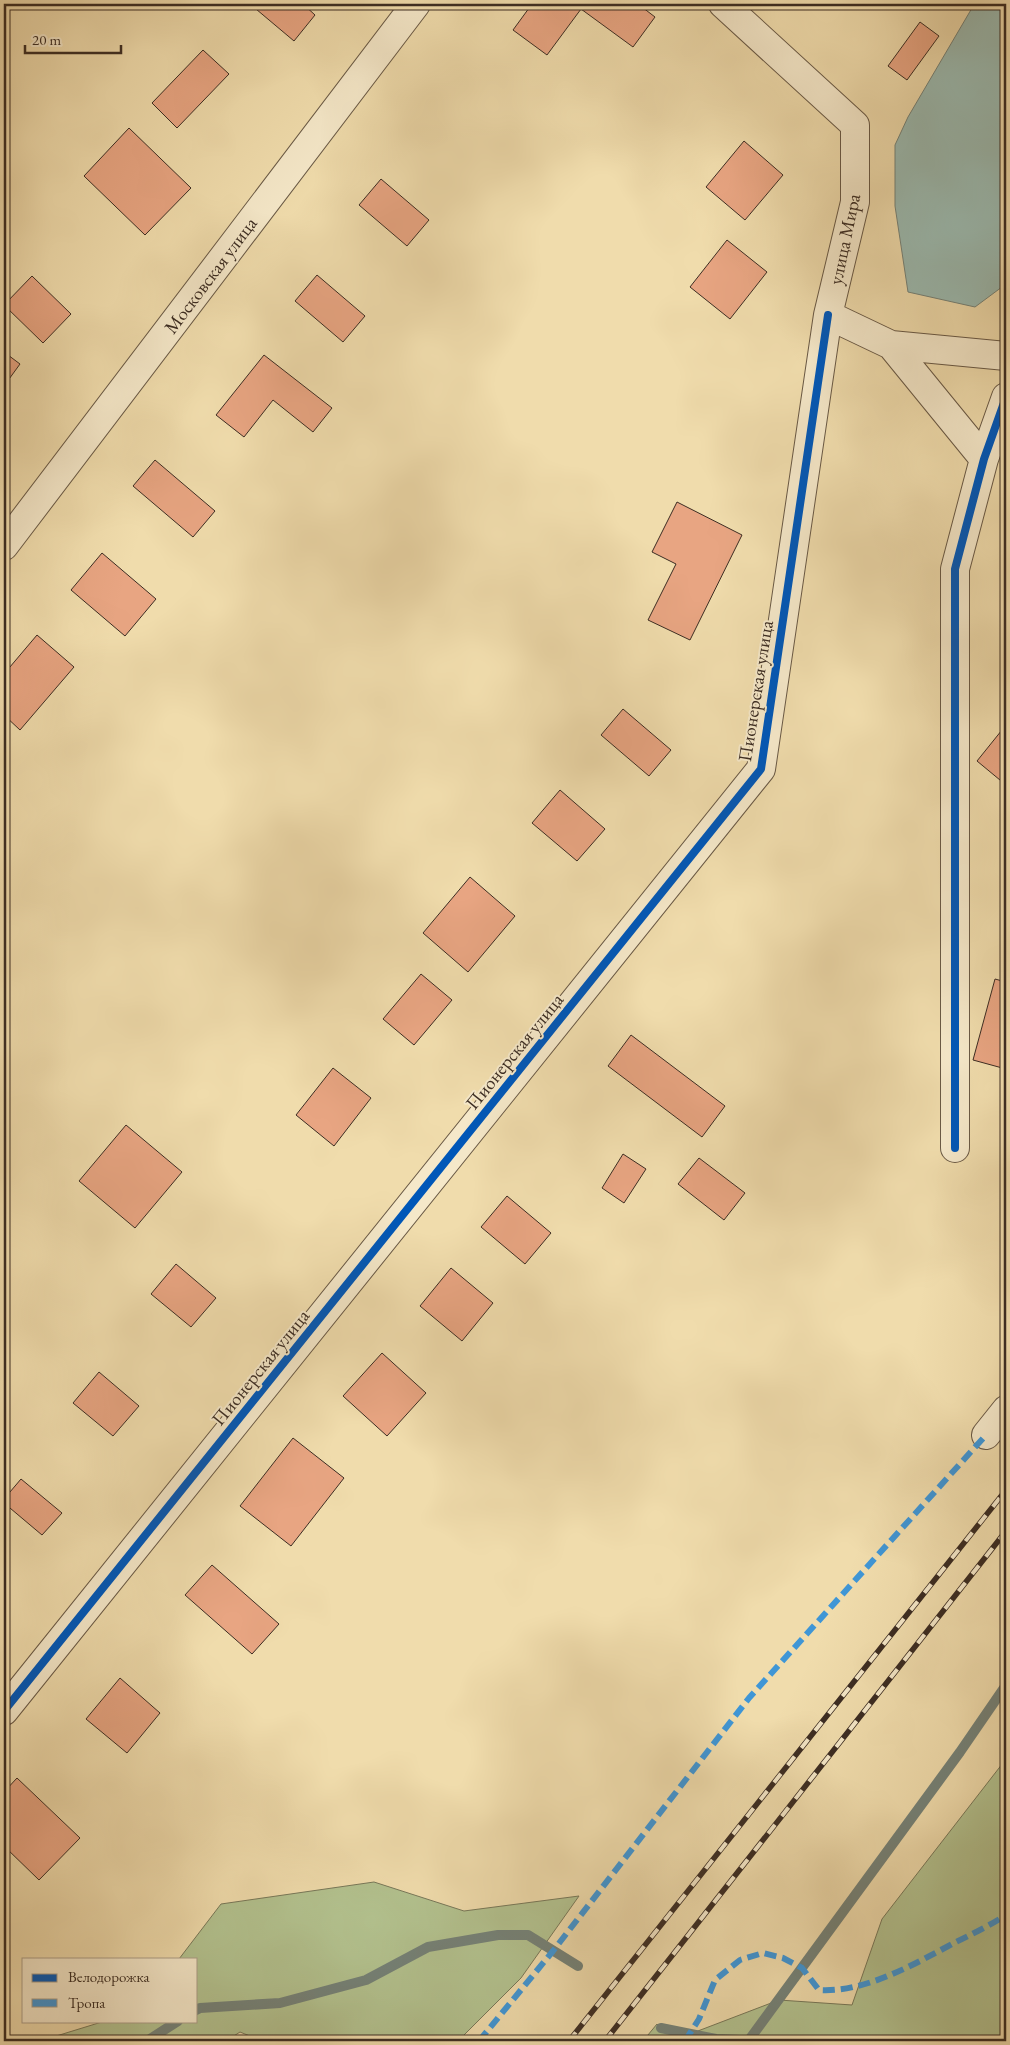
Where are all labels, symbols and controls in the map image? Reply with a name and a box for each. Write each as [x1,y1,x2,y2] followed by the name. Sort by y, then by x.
[25,22,121,54] scale bar
[32,30,61,49] text: 20 m
[823,191,866,287] street label: улица Мира
[158,211,263,339] street label: Московская улица
[732,618,779,764] street label: Пионерская улица
[460,988,569,1115] street label: Пионерская улица
[206,1304,315,1431] street label: Пионерская улица
[22,1958,198,2022] legend
[68,1967,149,1986] text: Велодорожка
[68,1993,105,2012] text: Тропа

